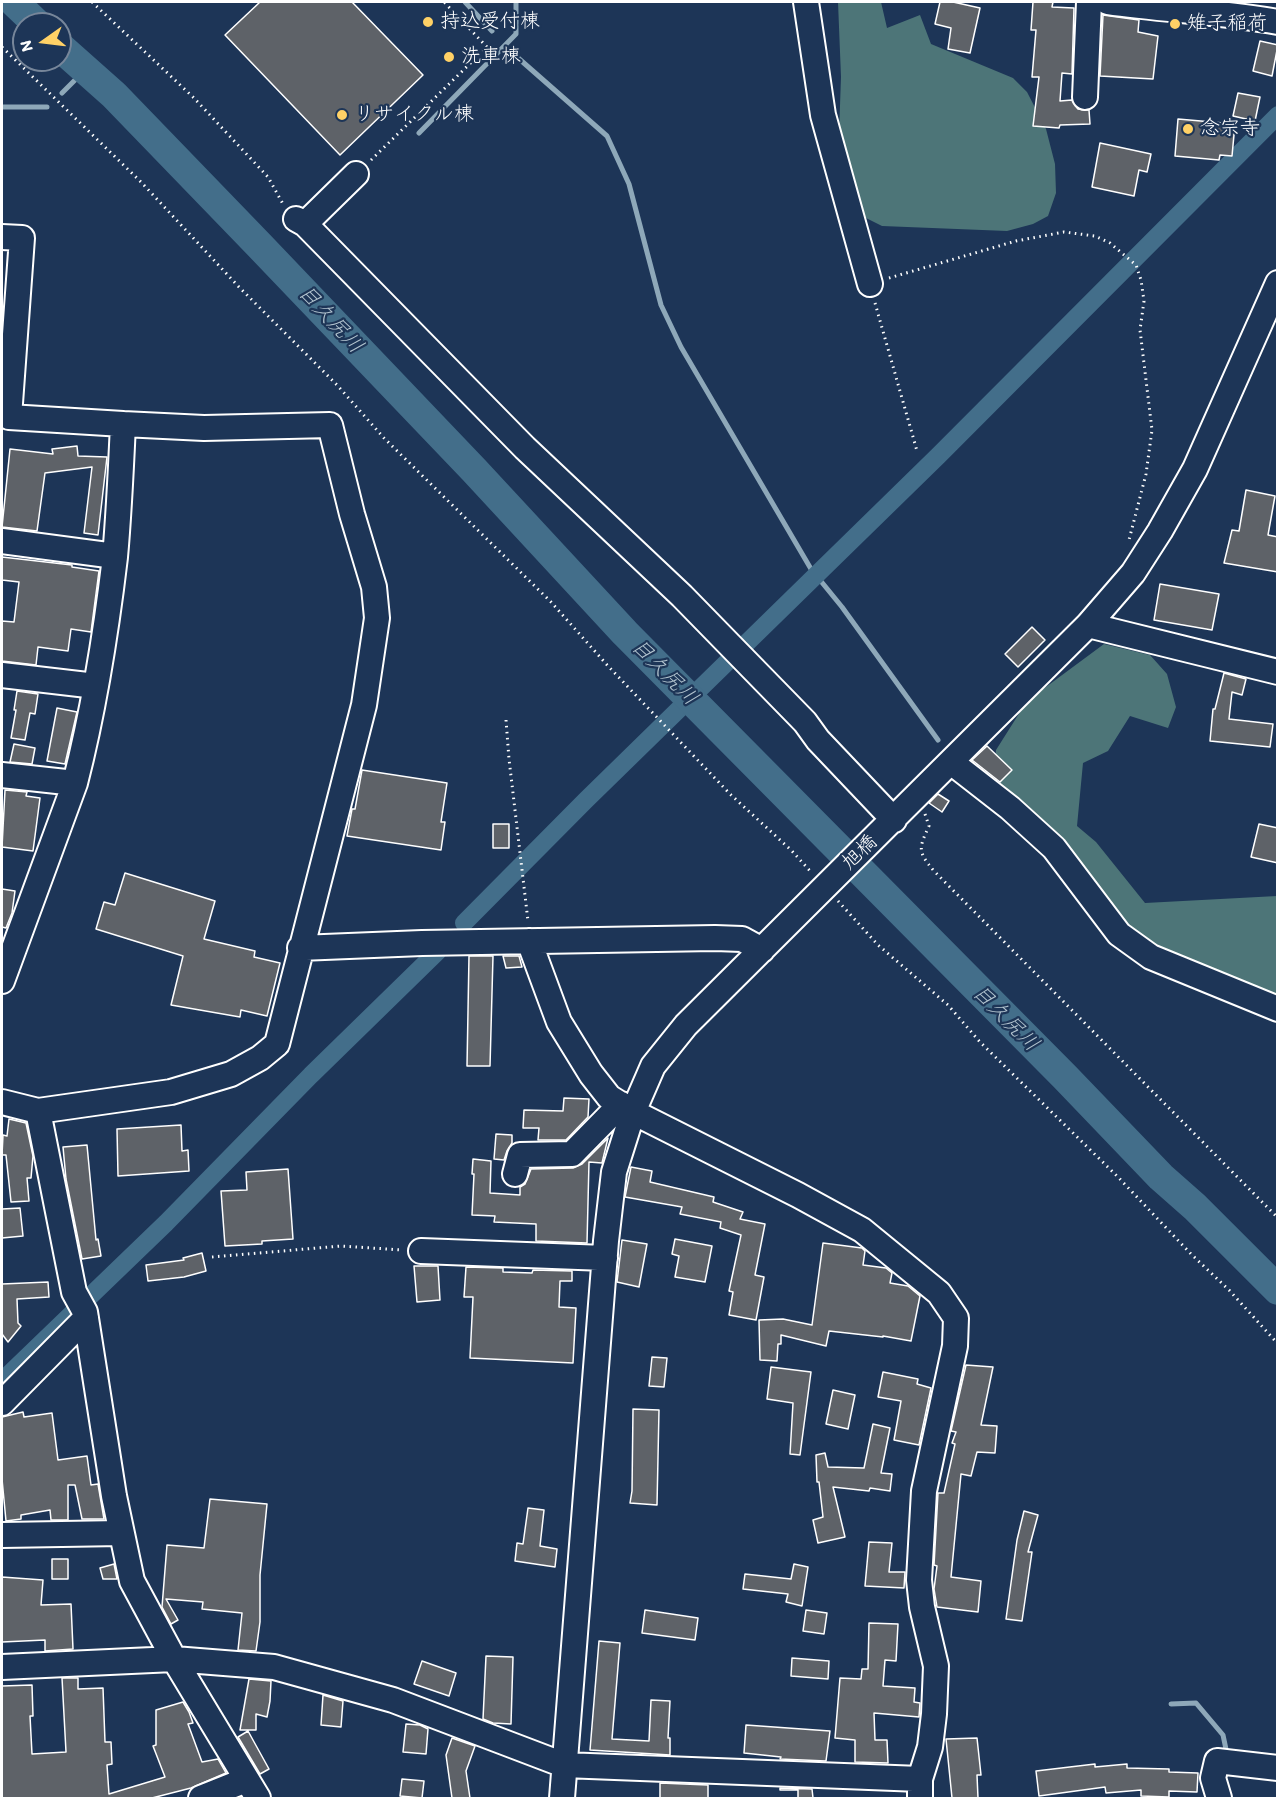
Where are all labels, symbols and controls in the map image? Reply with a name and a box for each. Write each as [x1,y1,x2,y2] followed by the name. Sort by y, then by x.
[440,10,540,34] place label: 持込受付棟
[12,12,72,72] north arrow
[1187,12,1267,36] place label: 雉子稲荷
[421,15,435,29] marker: 持込受付棟
[1168,17,1182,31] marker: 雉子稲荷
[15,38,37,54] text: N
[461,45,521,69] place label: 洗車棟
[442,50,456,64] marker: 洗車棟
[354,103,474,127] place label: リサイクル棟
[335,108,349,122] marker: リサイクル棟
[1200,117,1260,141] place label: 念宗寺
[1181,122,1195,136] marker: 念宗寺
[292,281,368,359] water label: 目久尻川
[625,634,703,712] water label: 目久尻川
[837,830,883,876] street label: 旭橋
[966,980,1044,1058] water label: 目久尻川

